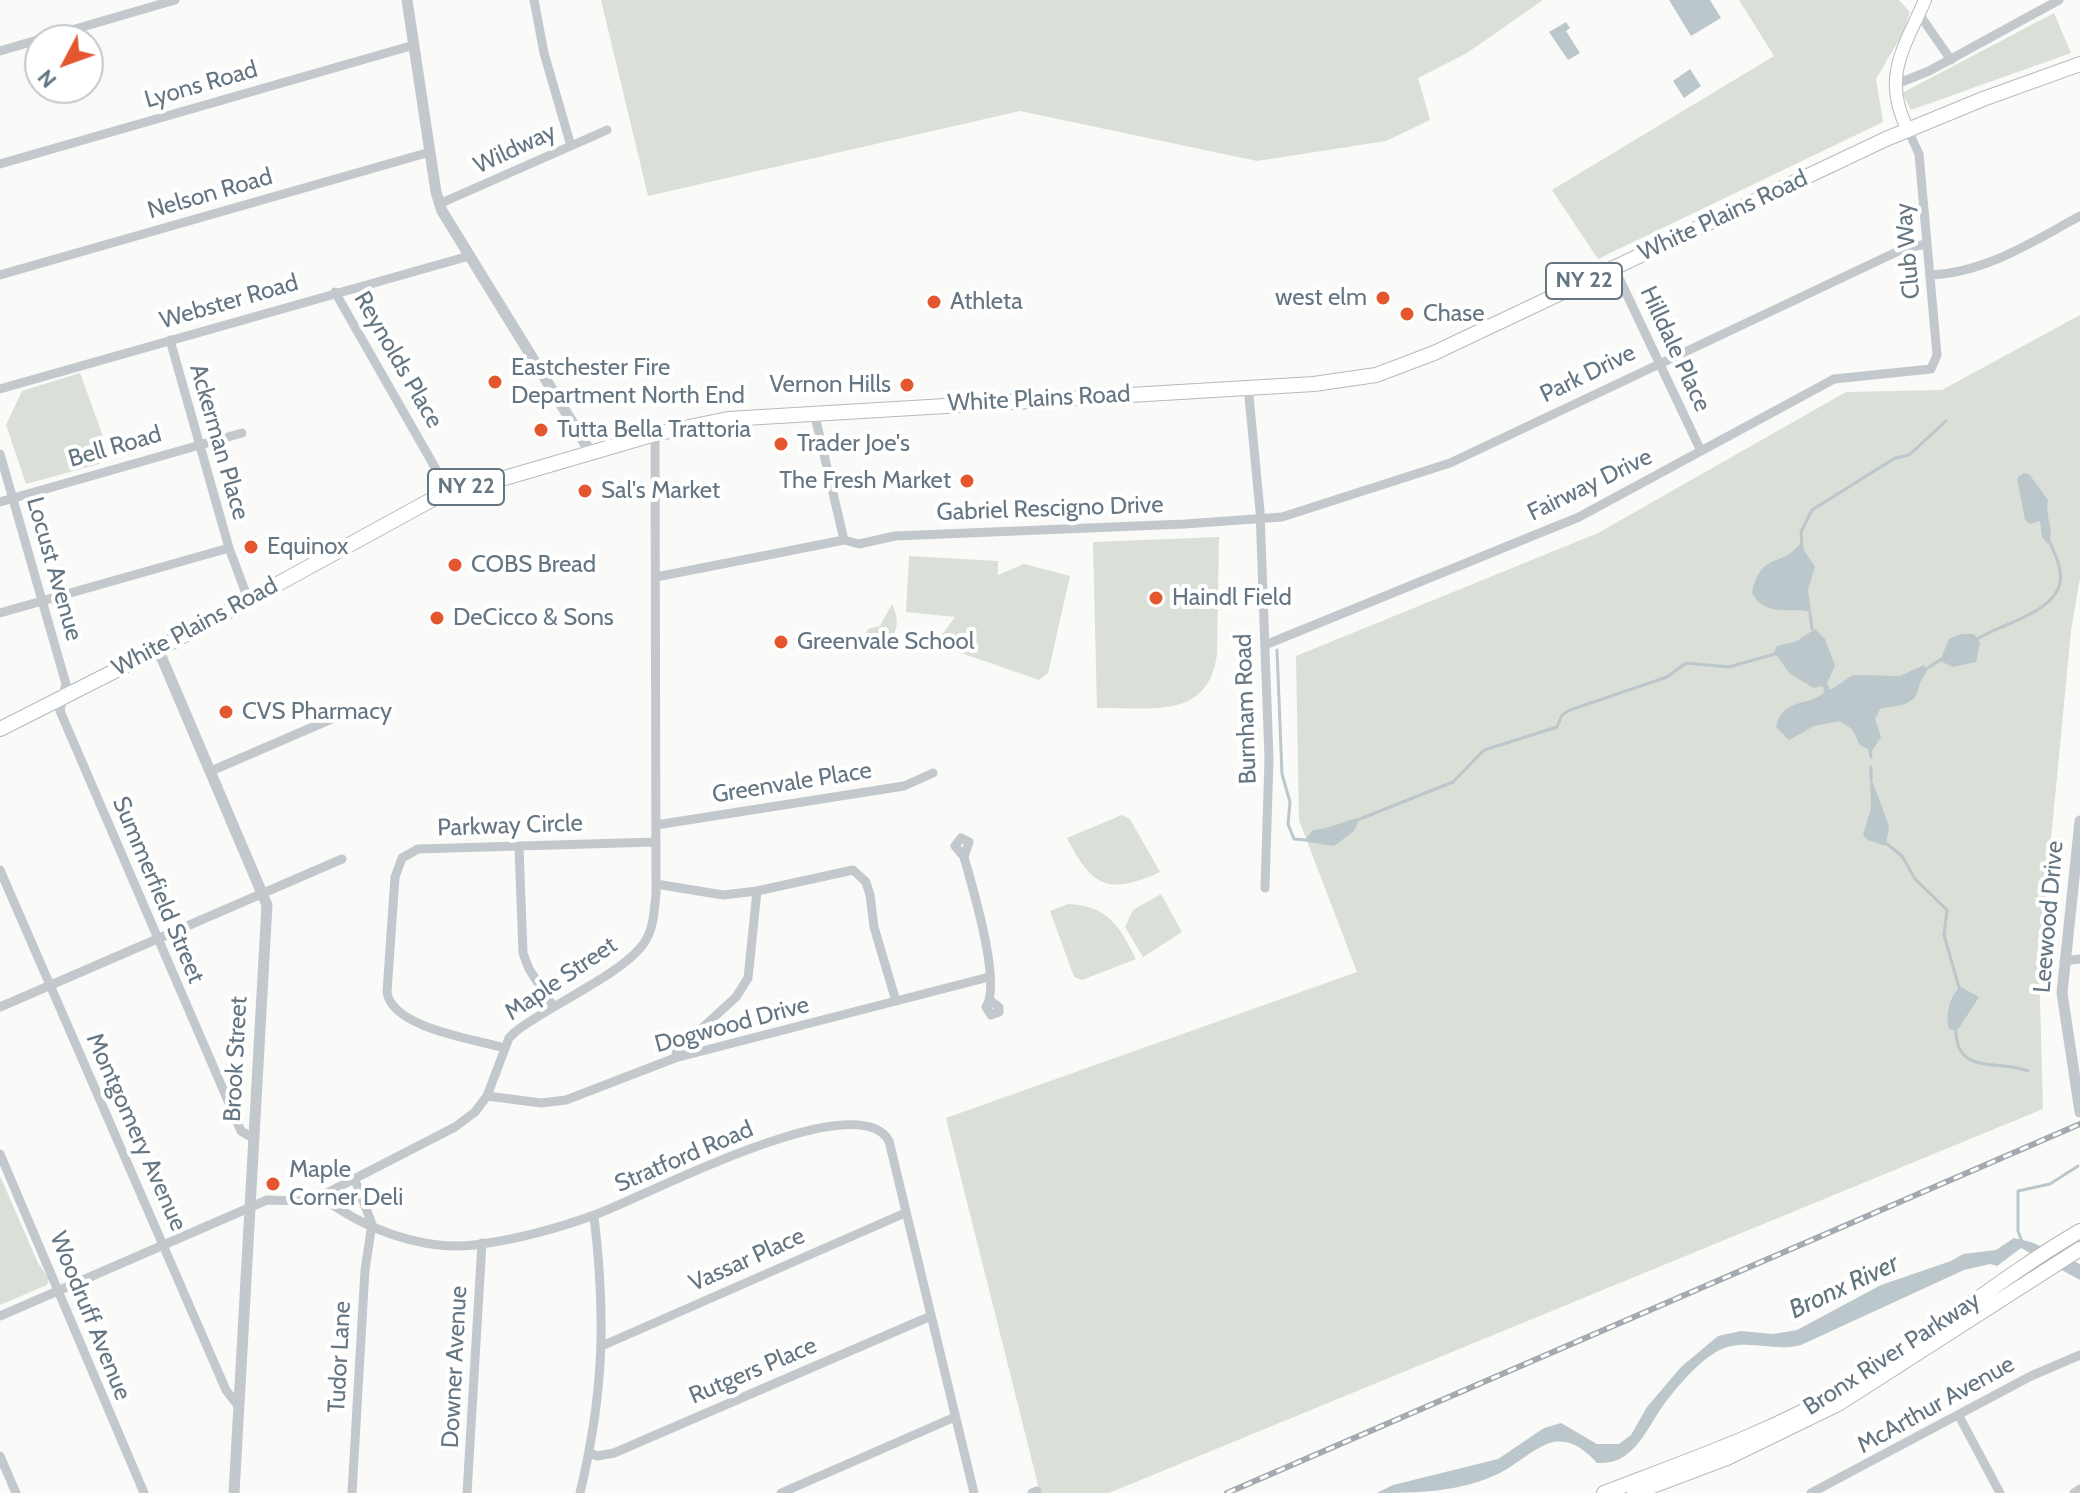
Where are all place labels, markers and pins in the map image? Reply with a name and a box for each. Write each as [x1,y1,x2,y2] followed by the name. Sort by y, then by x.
[1275,284,1367,312] place label: west elm
[950,288,1023,316] place label: Athleta
[1374,289,1392,307] marker: west elm
[925,293,943,311] marker: Athleta
[1423,300,1485,328] place label: Chase
[1398,305,1416,323] marker: Chase
[511,354,745,410] place label: Eastchester Fire Department North End
[769,371,891,399] place label: Vernon Hills
[486,373,504,391] marker: Eastchester Fire Department North End
[898,376,916,394] marker: Vernon Hills
[557,416,751,444] place label: Tutta Bella Trattoria
[532,421,550,439] marker: Tutta Bella Trattoria
[797,430,910,458] place label: Trader Joe's
[772,435,790,453] marker: Trader Joe's
[779,467,951,495] place label: The Fresh Market
[958,472,976,490] marker: The Fresh Market
[601,477,720,505] place label: Sal's Market
[576,482,594,500] marker: Sal's Market
[267,533,348,561] place label: Equinox
[242,538,260,556] marker: Equinox
[471,551,596,579] place label: COBS Bread
[446,556,464,574] marker: COBS Bread
[1172,584,1292,612] place label: Haindl Field
[1147,589,1165,607] marker: Haindl Field
[453,604,614,632] place label: DeCicco & Sons
[428,609,446,627] marker: DeCicco & Sons
[797,628,974,656] place label: Greenvale School
[772,633,790,651] marker: Greenvale School
[242,698,392,726] place label: CVS Pharmacy
[217,703,235,721] marker: CVS Pharmacy
[289,1156,403,1212] place label: Maple Corner Deli
[264,1175,282,1193] marker: Maple Corner Deli

